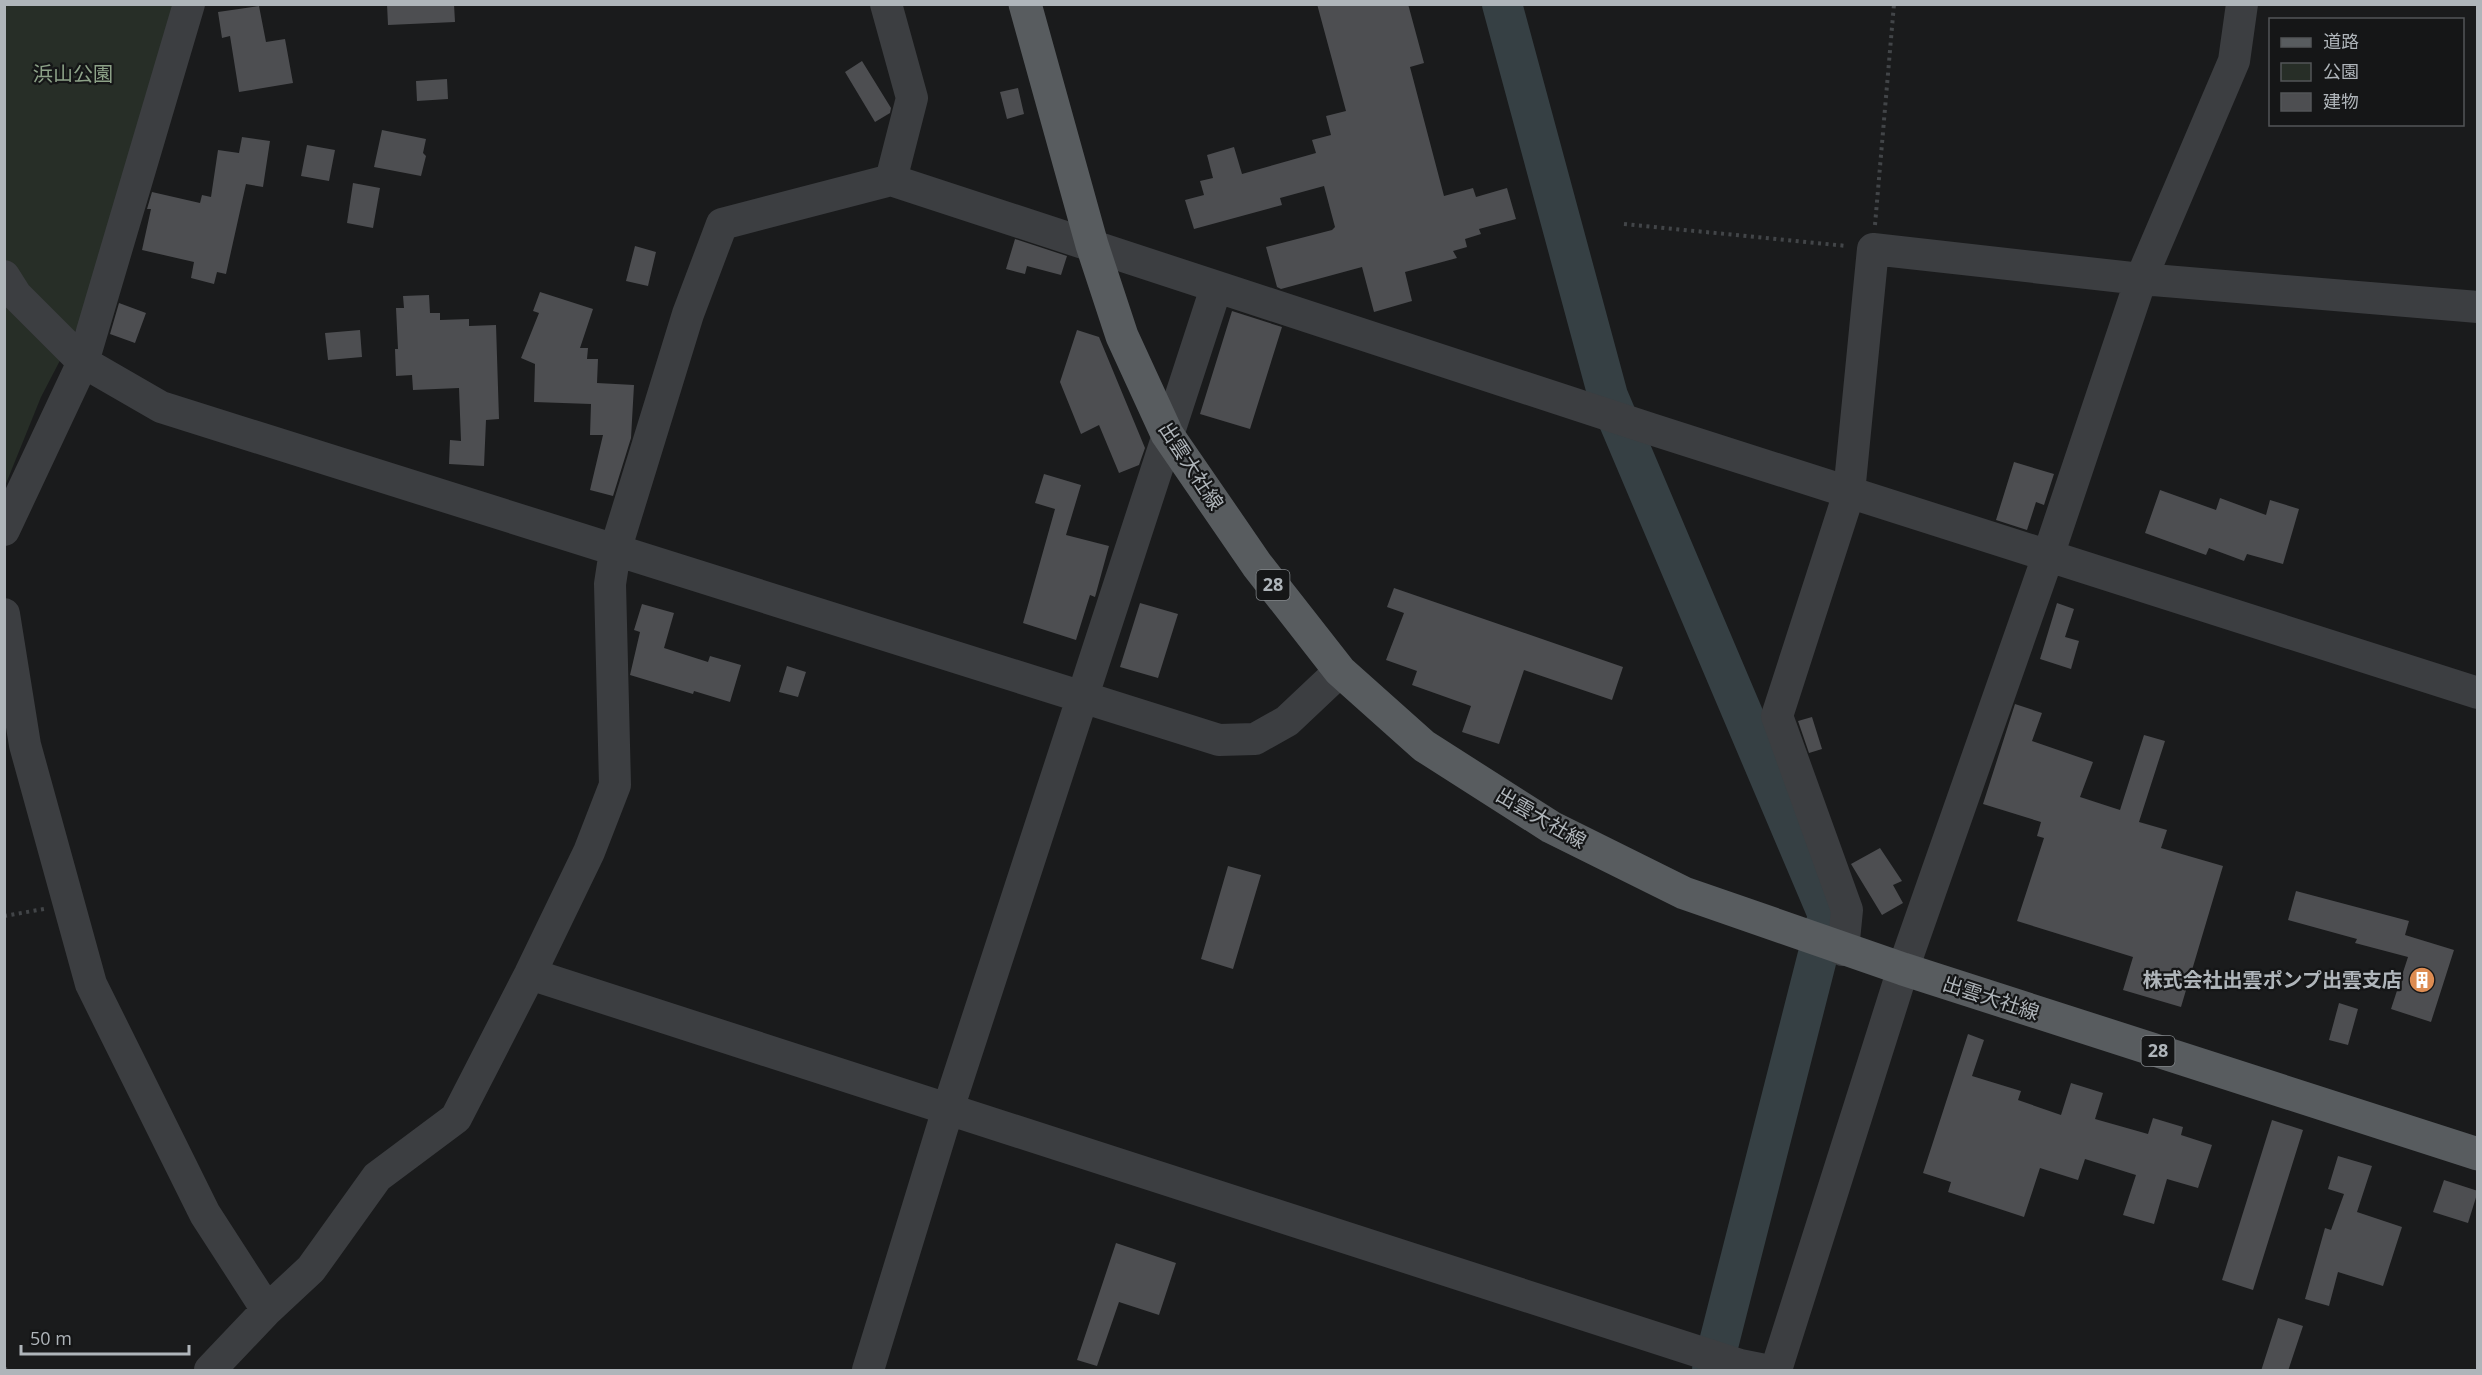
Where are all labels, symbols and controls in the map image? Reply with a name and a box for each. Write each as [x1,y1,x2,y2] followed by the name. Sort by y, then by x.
[2269,18,2464,126] legend
[2323,29,2359,53] text: 道路
[2323,59,2359,83] text: 公園
[33,60,113,87] park label: 浜山公園
[2323,89,2359,113] text: 建物
[1153,416,1230,515] street label: 出雲大社線
[1256,570,1290,600] road number: 28
[1491,781,1591,854] street label: 出雲大社線
[2407,965,2437,995] building icon: 株式会社出雲ポンプ出雲支店
[2143,966,2402,993] place label: 株式会社出雲ポンプ出雲支店
[1939,969,2043,1026] street label: 出雲大社線
[2142,1036,2174,1066] road number: 28
[21,1318,189,1356] scale bar
[30,1326,72,1350] text: 50 m

